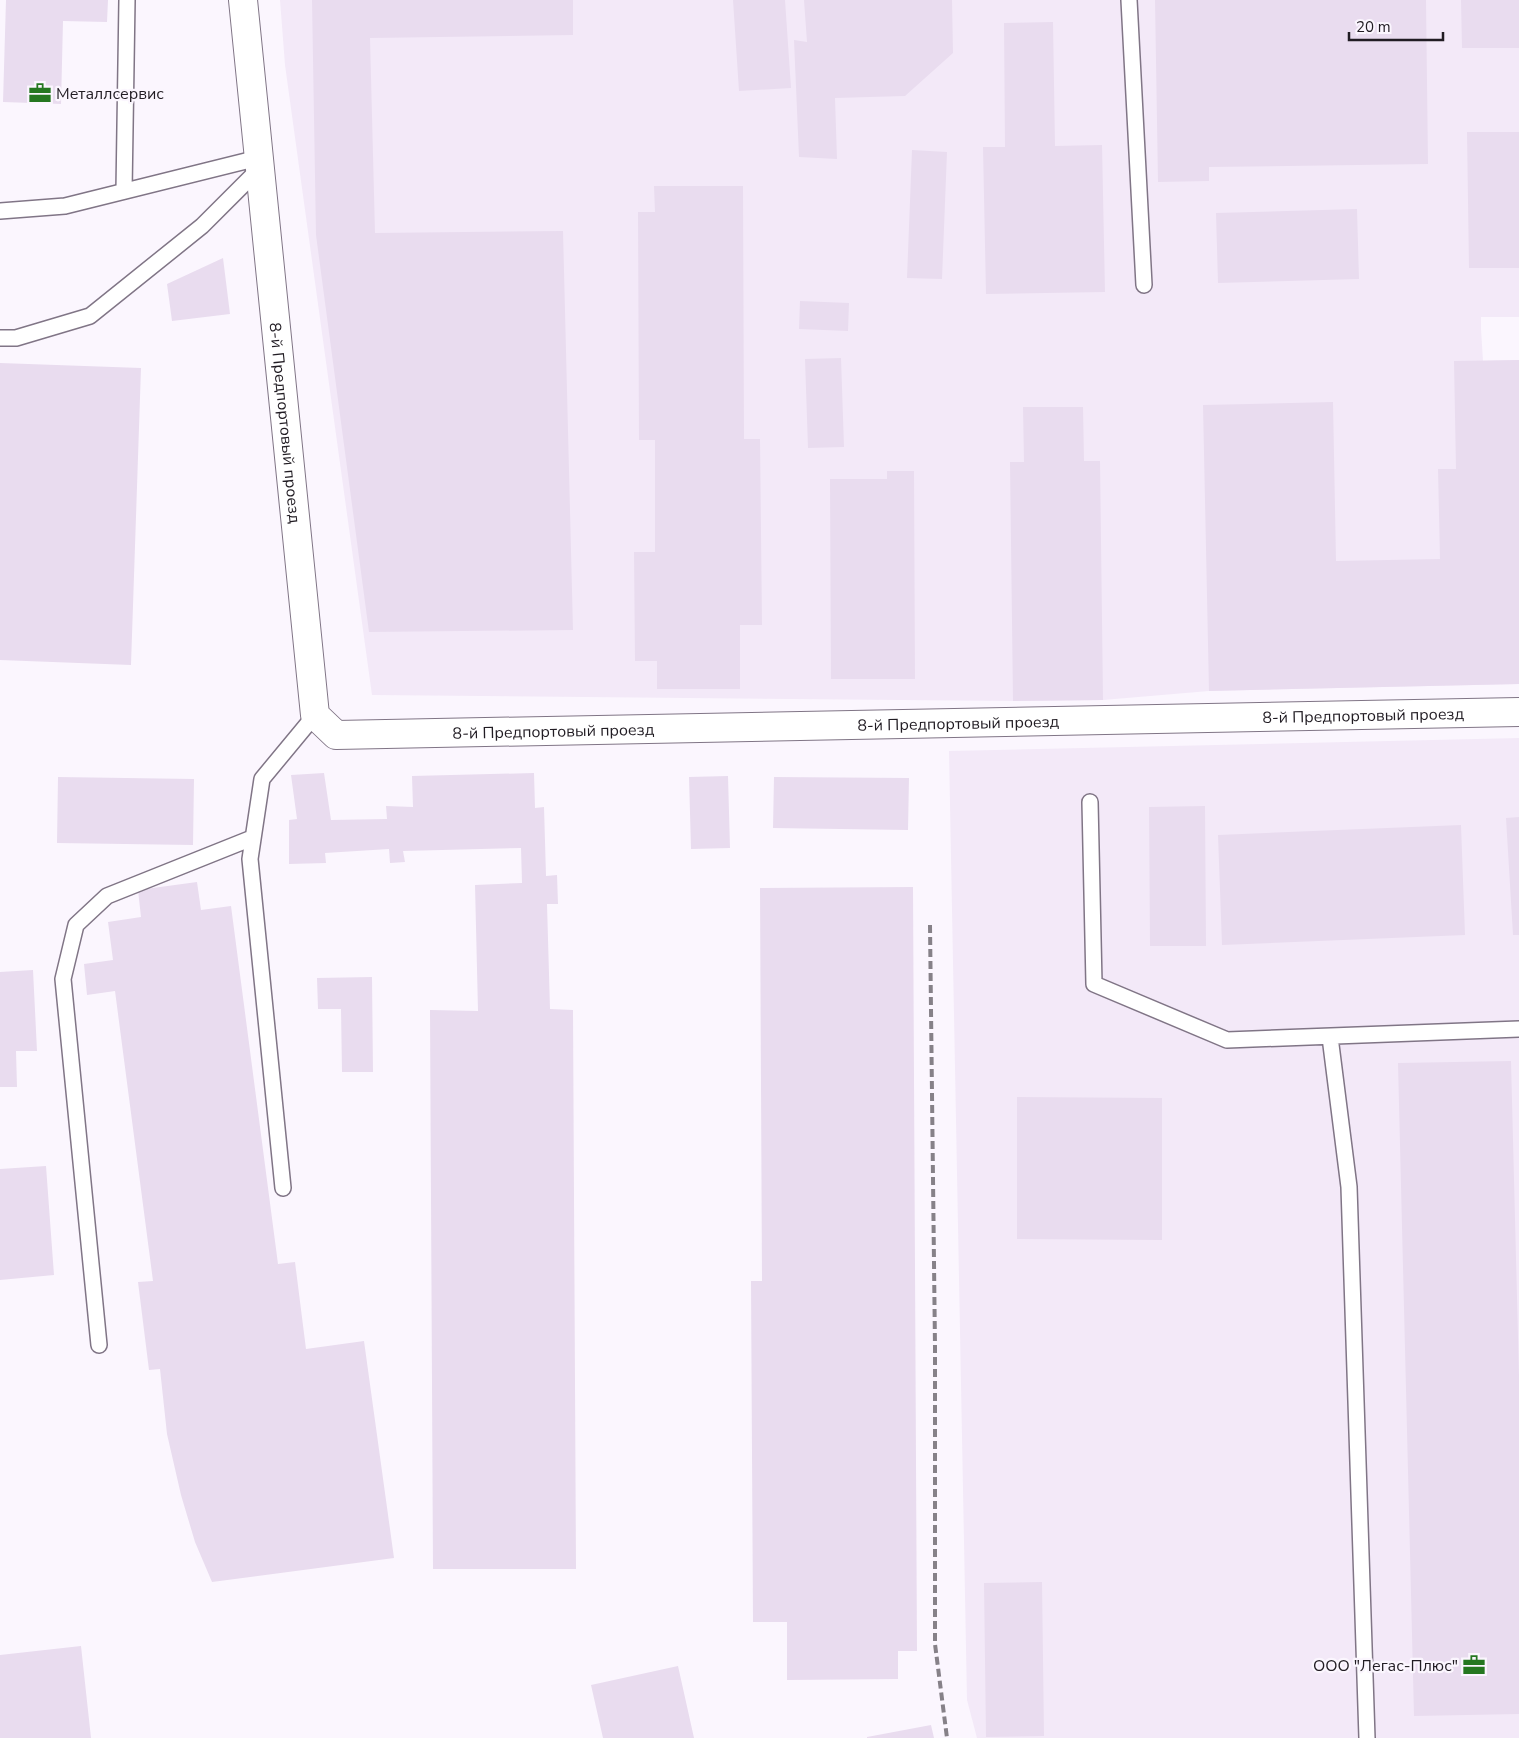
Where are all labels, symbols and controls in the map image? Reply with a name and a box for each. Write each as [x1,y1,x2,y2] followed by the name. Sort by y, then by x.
[1349,10,1443,42] scale bar
[1356,17,1391,37] text: 20 m
[27,80,53,106] office icon: Металлсервис
[56,83,164,105] place label: Металлсервис
[264,321,306,525] street label: 8-й Предпортовый проезд
[1262,703,1465,729] street label: 8-й Предпортовый проезд
[857,711,1060,737] street label: 8-й Предпортовый проезд
[452,719,655,745] street label: 8-й Предпортовый проезд
[1461,1652,1487,1678] office icon: OOO "Легас-Плюс"
[1313,1655,1458,1677] place label: OOO "Легас-Плюс"

